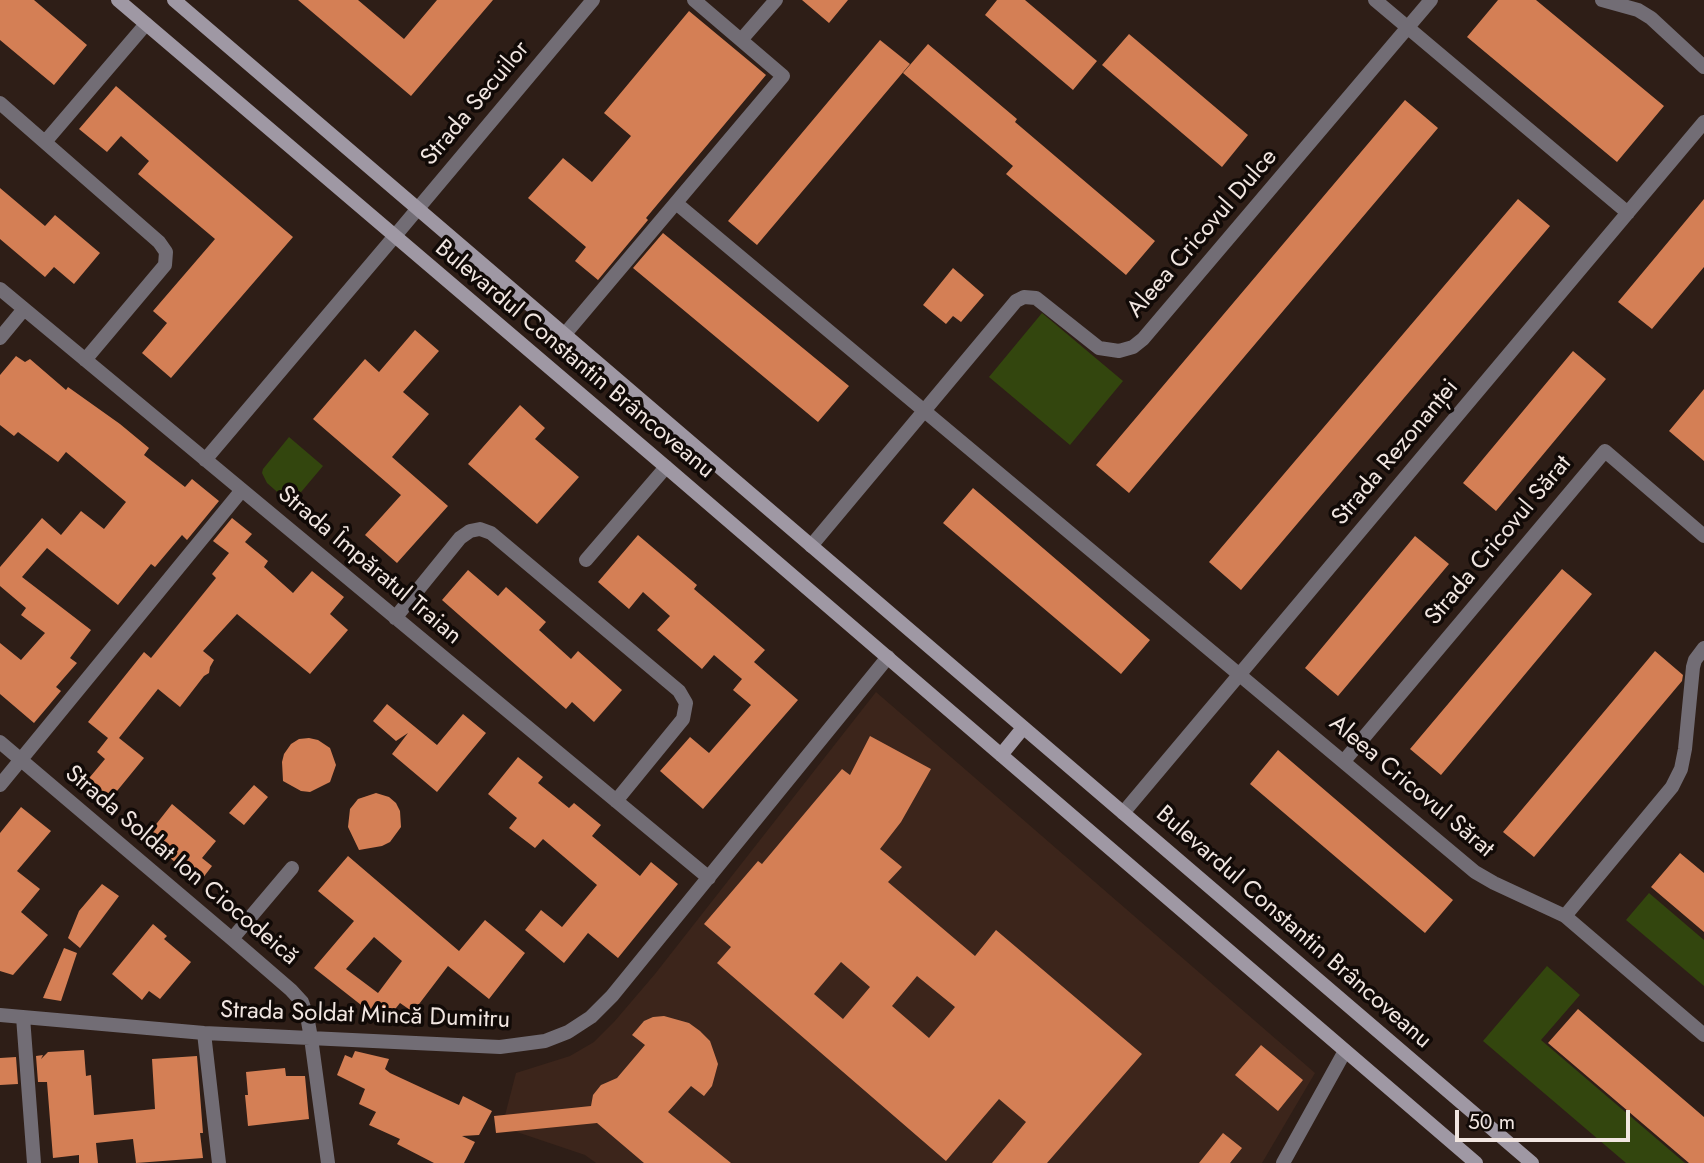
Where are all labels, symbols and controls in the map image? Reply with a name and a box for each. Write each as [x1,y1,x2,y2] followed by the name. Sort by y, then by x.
[416,36,536,172] street label: Strada Secuilor
[1122,144,1284,324] street label: Aleea Cricovul Dulce
[428,235,720,485] street label: Bulevardul Constantin Brâncoveanu
[1327,374,1465,532] street label: Strada Rezonanței
[1420,450,1578,632] street label: Strada Cricovul Sărat
[271,481,467,651] street label: Strada Împăratul Traian
[1323,710,1499,864] street label: Aleea Cricovul Sărat
[59,760,303,972] street label: Strada Soldat Ion Ciocodeică
[1149,800,1437,1056] street label: Bulevardul Constantin Brâncoveanu
[220,997,510,1035] street label: Strada Soldat Mincă Dumitru
[1459,1096,1634,1140] scale bar
[1468,1107,1515,1137] text: 50 m

